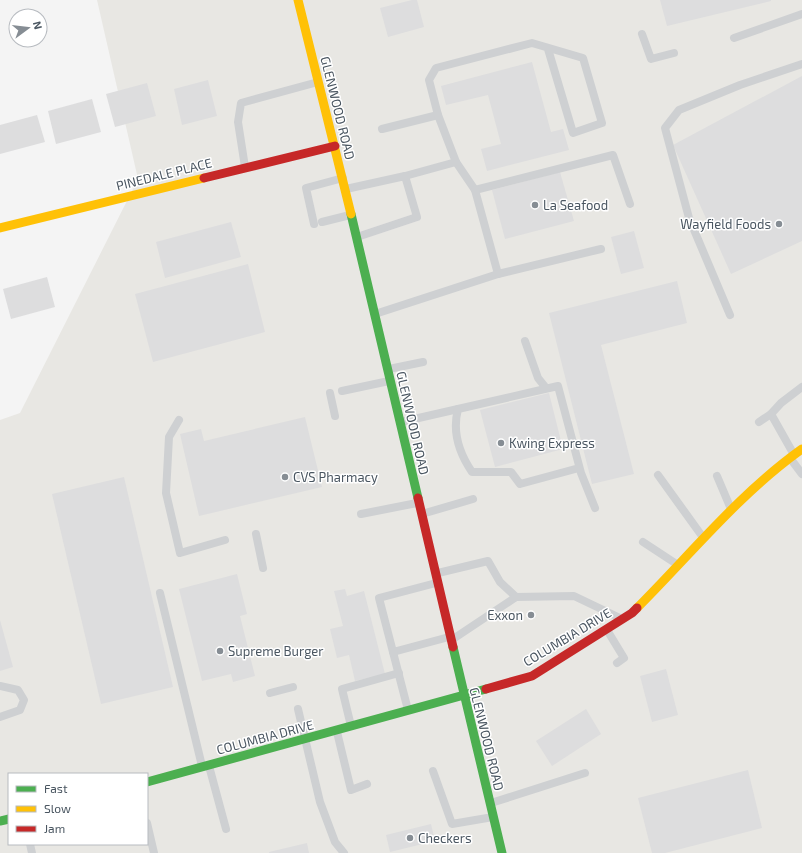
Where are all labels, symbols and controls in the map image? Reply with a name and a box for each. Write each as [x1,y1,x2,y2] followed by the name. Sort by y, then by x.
[8,8,48,48] north arrow
[31,20,45,31] text: N
[317,55,359,161] street label: GLENWOOD ROAD
[114,154,214,194] street label: PINEDALE PLACE
[543,197,608,213] place label: La Seafood
[530,200,540,210] marker: La Seafood
[680,216,771,232] place label: Wayfield Foods
[774,219,784,229] marker: Wayfield Foods
[393,370,433,476] street label: GLENWOOD ROAD
[509,435,595,451] place label: Kwing Express
[496,438,506,448] marker: Kwing Express
[293,469,378,485] place label: CVS Pharmacy
[280,472,290,482] marker: CVS Pharmacy
[520,604,614,670] street label: COLUMBIA DRIVE
[487,607,523,623] place label: Exxon
[526,610,536,620] marker: Exxon
[228,643,324,659] place label: Supreme Burger
[215,646,225,656] marker: Supreme Burger
[466,686,508,792] street label: GLENWOOD ROAD
[215,716,315,758] street label: COLUMBIA DRIVE
[8,773,148,845] legend
[44,781,68,795] text: Fast
[44,801,71,815] text: Slow
[44,821,65,835] text: Jam
[418,830,472,846] place label: Checkers
[405,833,415,843] marker: Checkers

